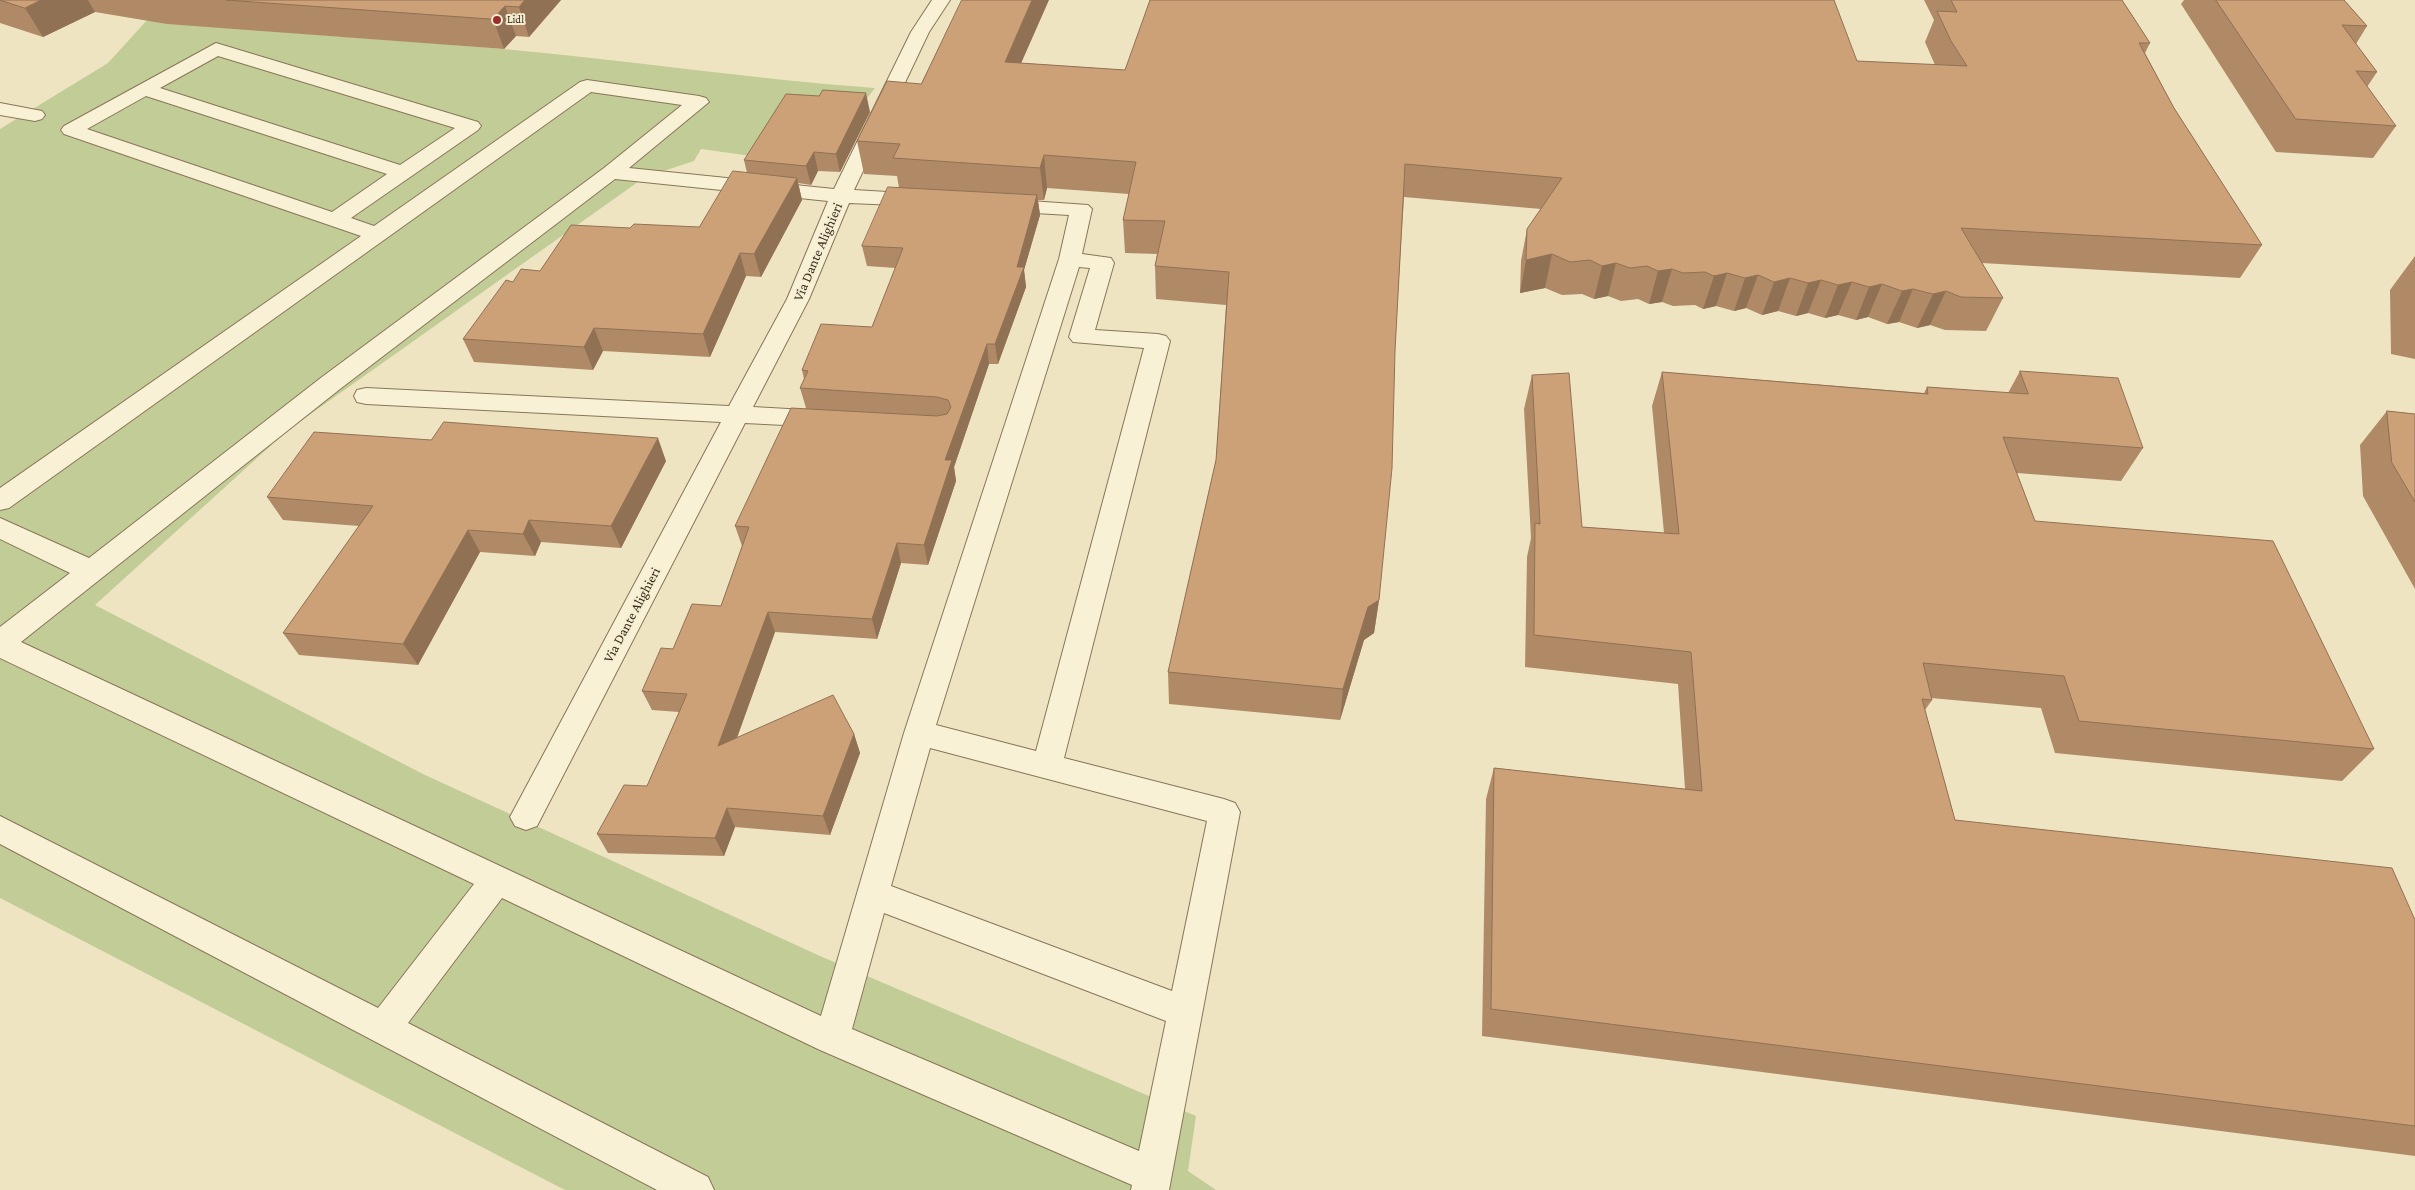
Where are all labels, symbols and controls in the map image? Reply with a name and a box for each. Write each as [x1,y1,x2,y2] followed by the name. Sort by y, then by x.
[507,13,524,27] place label: Lidl
[491,14,503,26] marker: Lidl
[790,200,846,304] street label: Via Dante Alighieri
[600,565,664,665] street label: Via Dante Alighieri

